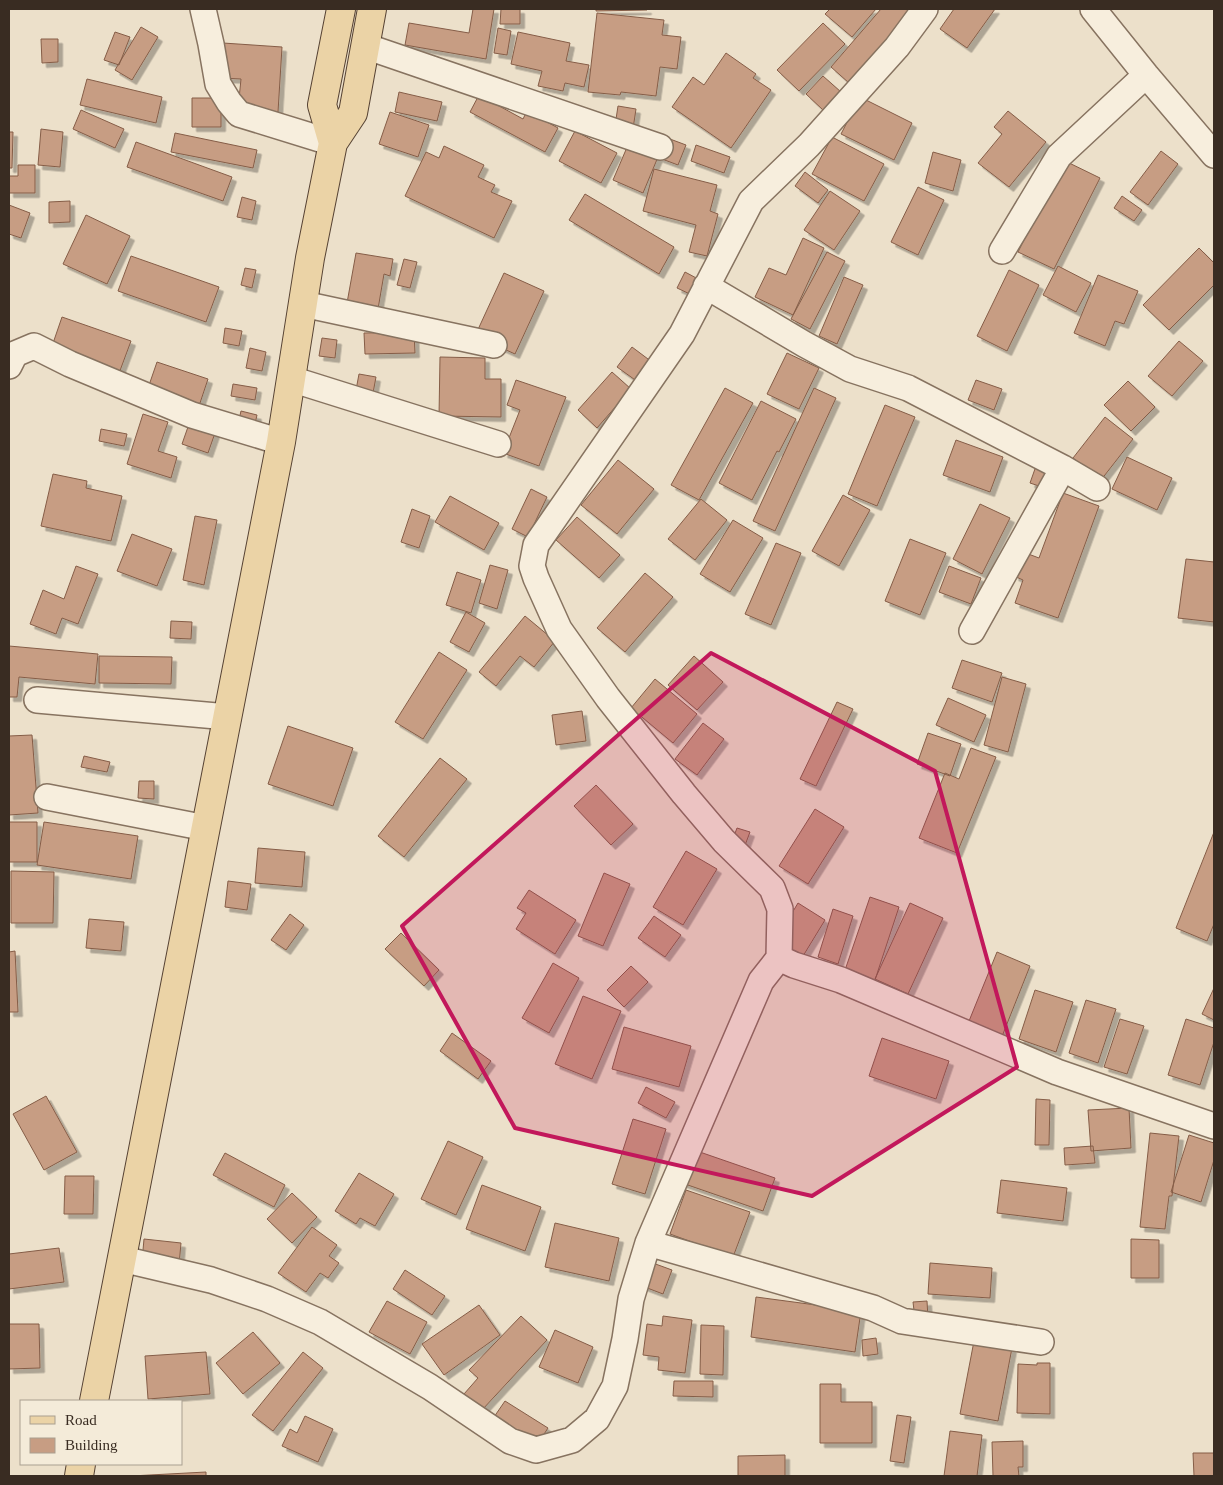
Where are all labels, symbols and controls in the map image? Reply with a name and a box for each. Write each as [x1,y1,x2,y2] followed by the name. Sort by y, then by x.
[20,1400,182,1465] legend
[65,1412,97,1428] text: Road
[65,1437,118,1453] text: Building

